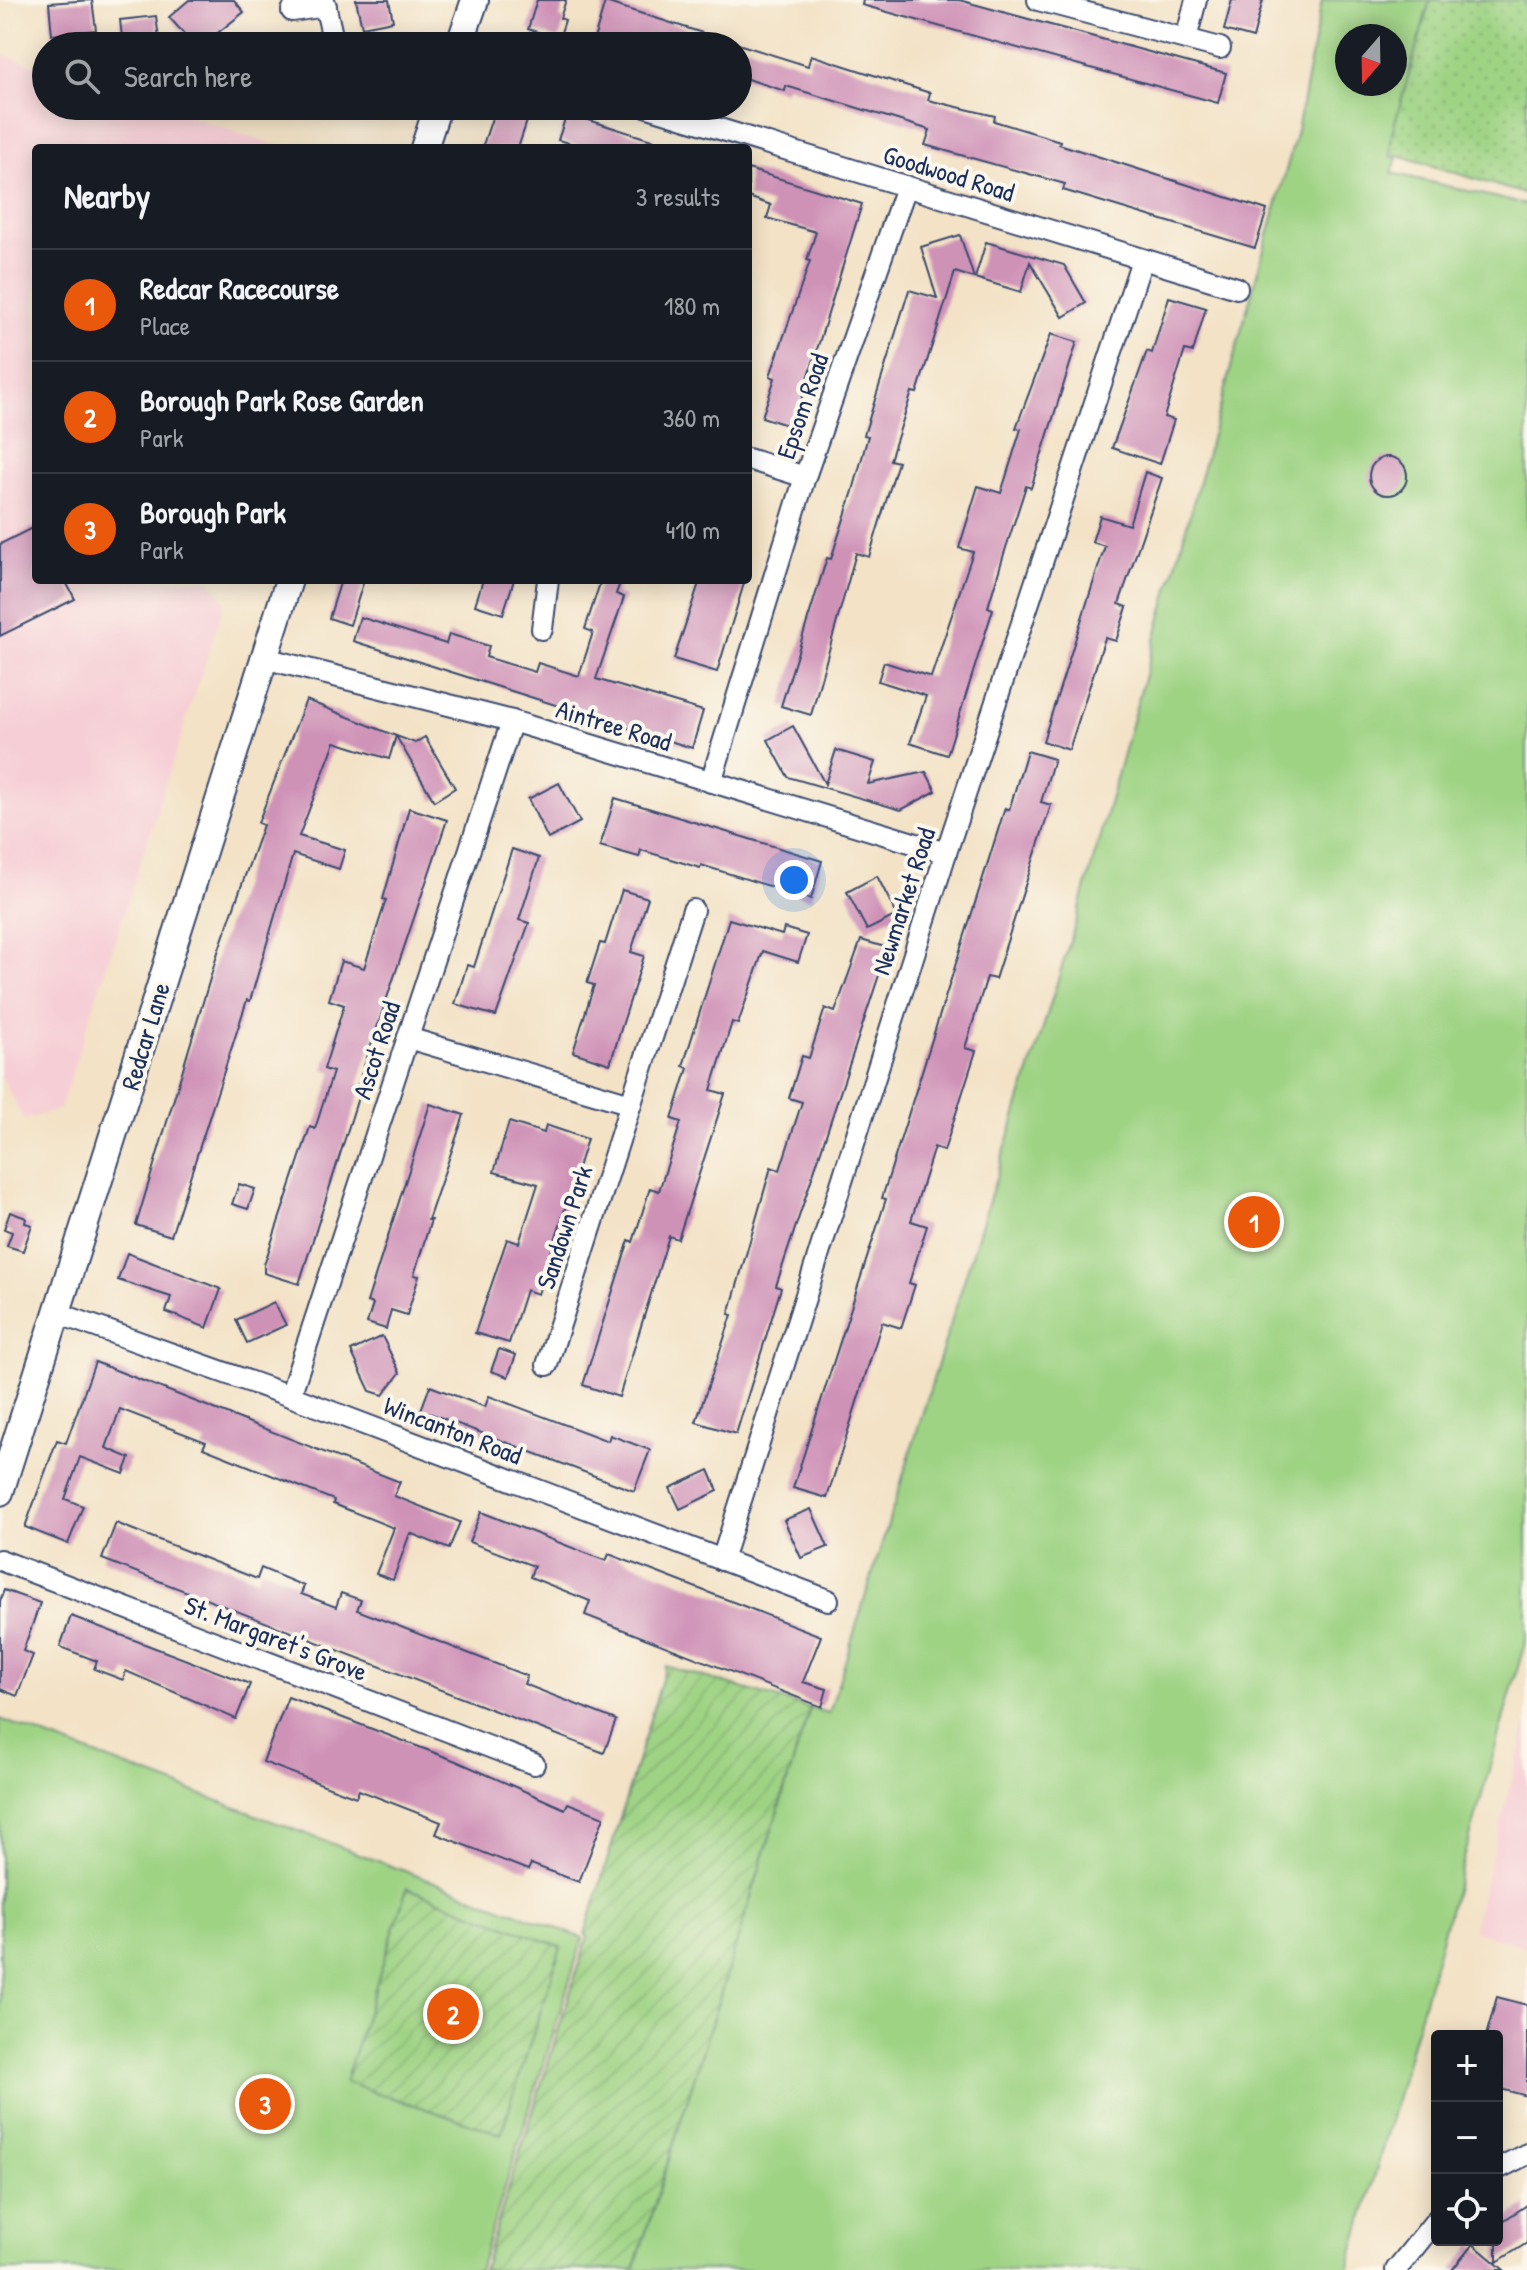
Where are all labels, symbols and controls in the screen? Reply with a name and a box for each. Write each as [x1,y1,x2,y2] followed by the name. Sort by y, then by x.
[1335,24,1407,96] north arrow
[32,32,752,120] search box
[60,54,104,98] icon: search
[124,56,252,96] text: Search here
[879,136,1019,210] street label: Goodwood Road
[64,173,150,219] text: Nearby
[636,179,720,214] text: 3 results
[140,268,339,308] text: Redcar Racecourse
[85,288,95,323] text: 1
[664,288,720,323] text: 180 m
[140,308,190,343] text: Place
[768,349,836,463] street label: Epsom Road
[140,380,424,420] text: Borough Park Rose Garden
[84,400,96,435] text: 2
[663,400,720,435] text: 360 m
[140,420,184,455] text: Park
[140,492,286,532] text: Borough Park
[84,512,96,547] text: 3
[666,512,720,547] text: 410 m
[140,532,184,567] text: Park
[552,691,676,759] street label: Aintree Road
[863,823,943,979] street label: Newmarket Road
[774,860,814,900] your location
[112,978,178,1094] street label: Redcar Lane
[344,997,408,1103] street label: Ascot Road
[528,1161,600,1293] street label: Sandown Park
[1228,1192,1280,1252] pin: 1
[379,1388,527,1472] street label: Wincanton Road
[180,1587,372,1689] street label: St. Margaret's Grove
[427,1984,479,2044] pin: 2
[1431,2030,1503,2246] map controls
[1431,2030,1503,2102] button: +
[239,2074,291,2134] pin: 3
[1431,2102,1503,2174] button: −
[1431,2174,1503,2246] button: locate

